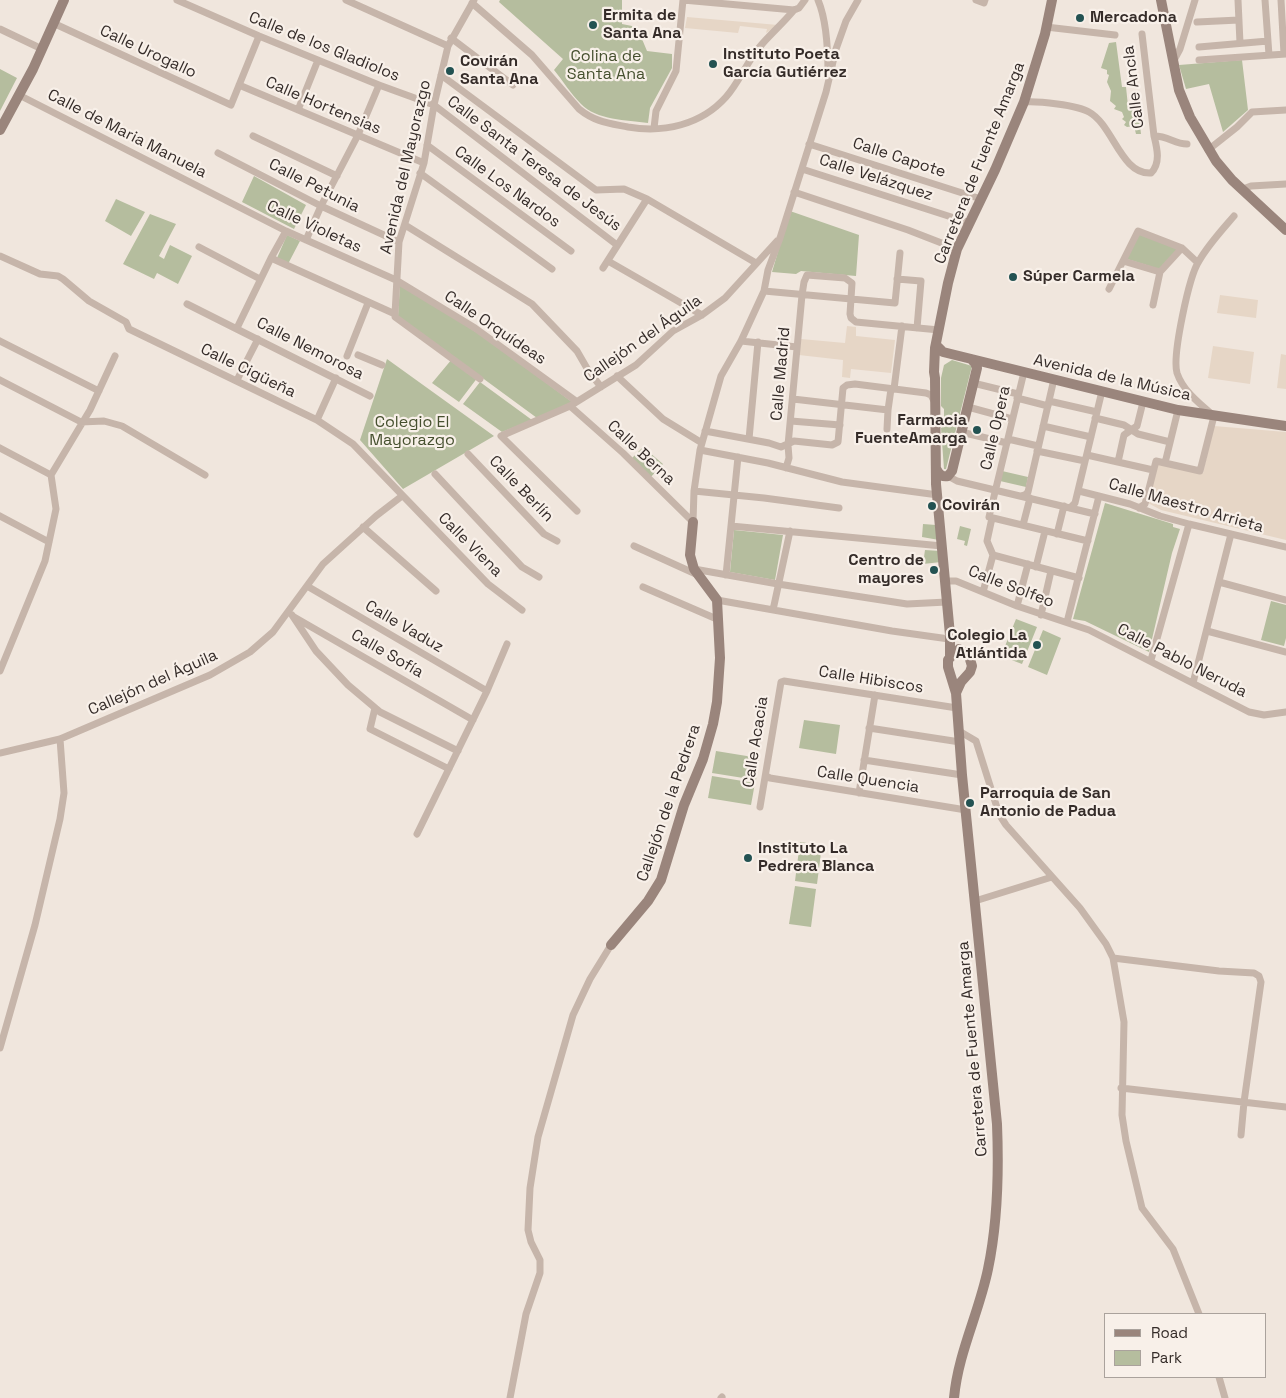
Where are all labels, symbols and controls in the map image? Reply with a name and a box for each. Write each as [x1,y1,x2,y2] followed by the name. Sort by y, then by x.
[603,6,681,44] place label: Ermita de Santa Ana
[246,8,402,86] street label: Calle de los Gladiolos
[1090,8,1177,28] place label: Mercadona
[1074,12,1086,24] marker: Mercadona
[587,19,599,31] marker: Ermita de Santa Ana
[97,21,199,83] street label: Calle Urogallo
[1119,44,1149,130] street label: Calle Ancla
[723,45,847,83] place label: Instituto Poeta García Gutiérrez
[567,47,645,85] park label: Colina de Santa Ana
[460,52,538,90] place label: Covirán Santa Ana
[707,58,719,70] marker: Instituto Poeta García Gutiérrez
[931,59,1029,267] street label: Carretera de Fuente Amarga
[444,65,456,77] marker: Covirán Santa Ana
[262,73,384,139] street label: Calle Hortensias
[377,78,435,256] street label: Avenida del Mayorazgo
[44,85,210,183] street label: Calle de Maria Manuela
[443,92,625,236] street label: Calle Santa Teresa de Jesús
[850,134,948,182] street label: Calle Capote
[450,142,564,232] street label: Calle Los Nardos
[817,151,935,205] street label: Calle Velázquez
[265,155,363,217] street label: Calle Petunia
[263,197,365,257] street label: Calle Violetas
[1023,267,1135,287] place label: Súper Carmela
[1007,271,1019,283] marker: Súper Carmela
[440,287,550,369] street label: Calle Orquídeas
[580,291,706,387] street label: Callejón del Águila
[253,314,367,384] street label: Calle Nemorosa
[767,326,795,422] street label: Calle Madrid
[197,340,299,402] street label: Calle Cigüeña
[1032,351,1192,405] street label: Avenida de la Música
[977,384,1015,472] street label: Calle Opera
[855,411,967,449] place label: Farmacia FuenteAmarga
[369,413,455,451] park label: Colegio El Mayorazgo
[603,417,679,489] street label: Calle Berna
[971,424,983,436] marker: Farmacia FuenteAmarga
[485,452,557,526] street label: Calle Berlín
[1106,475,1266,537] street label: Calle Maestro Arrieta
[942,496,1000,516] place label: Covirán
[926,500,938,512] marker: Covirán
[434,509,506,581] street label: Calle Viena
[848,551,924,589] place label: Centro de mayores
[965,562,1057,612] street label: Calle Solfeo
[928,564,940,576] marker: Centro de mayores
[361,597,447,657] street label: Calle Vaduz
[1114,620,1250,702] street label: Calle Pablo Neruda
[347,626,427,682] street label: Calle Sofía
[947,626,1027,664] place label: Colegio La Atlántida
[1031,639,1043,651] marker: Colegio La Atlántida
[85,646,221,720] street label: Callejón del Águila
[817,662,925,698] street label: Calle Hibiscos
[739,695,773,789] street label: Calle Acacia
[633,722,705,884] street label: Callejón de la Pedrera
[815,762,921,798] street label: Calle Quencia
[980,784,1116,822] place label: Parroquia de San Antonio de Padua
[964,797,976,809] marker: Parroquia de San Antonio de Padua
[758,839,874,877] place label: Instituto La Pedrera Blanca
[742,852,754,864] marker: Instituto La Pedrera Blanca
[954,940,992,1158] street label: Carretera de Fuente Amarga
[1104,1313,1266,1378] legend
[1151,1323,1188,1342] text: Road
[1151,1348,1182,1367] text: Park

